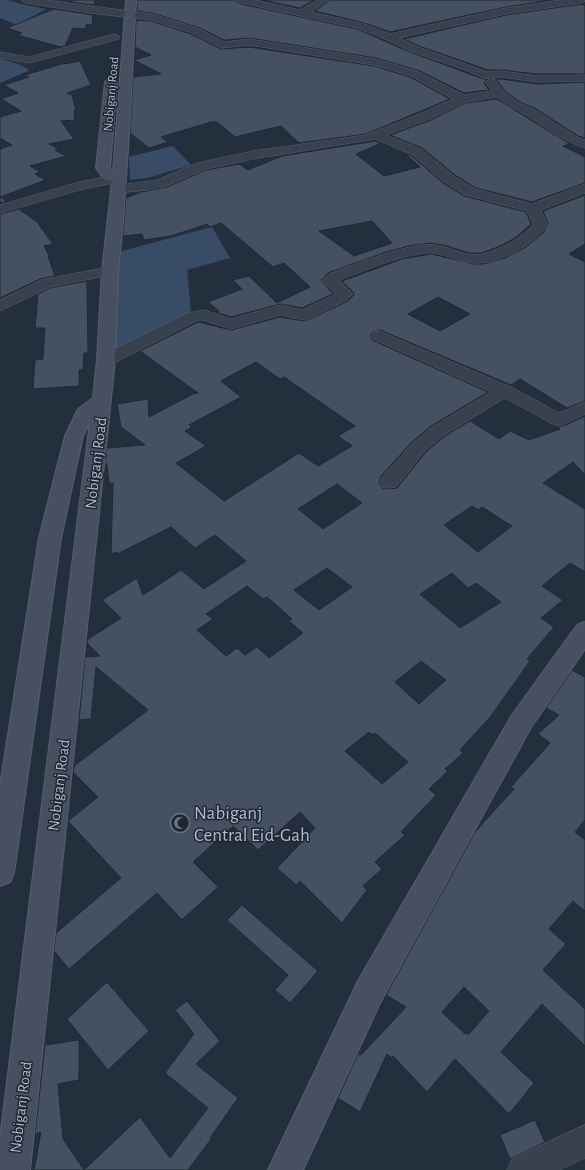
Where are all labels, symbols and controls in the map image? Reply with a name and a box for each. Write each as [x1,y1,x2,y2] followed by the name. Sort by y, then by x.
[102,56,121,132] street label: Nobiganj Road
[82,416,111,510] street label: Nobiganj Road
[45,738,74,832] street label: Nobiganj Road
[194,804,310,845] place label: Nabiganj Central Eid-Gah
[169,812,191,834] mosque icon: Nabiganj Central Eid-Gah
[7,1060,36,1154] street label: Nobiganj Road

